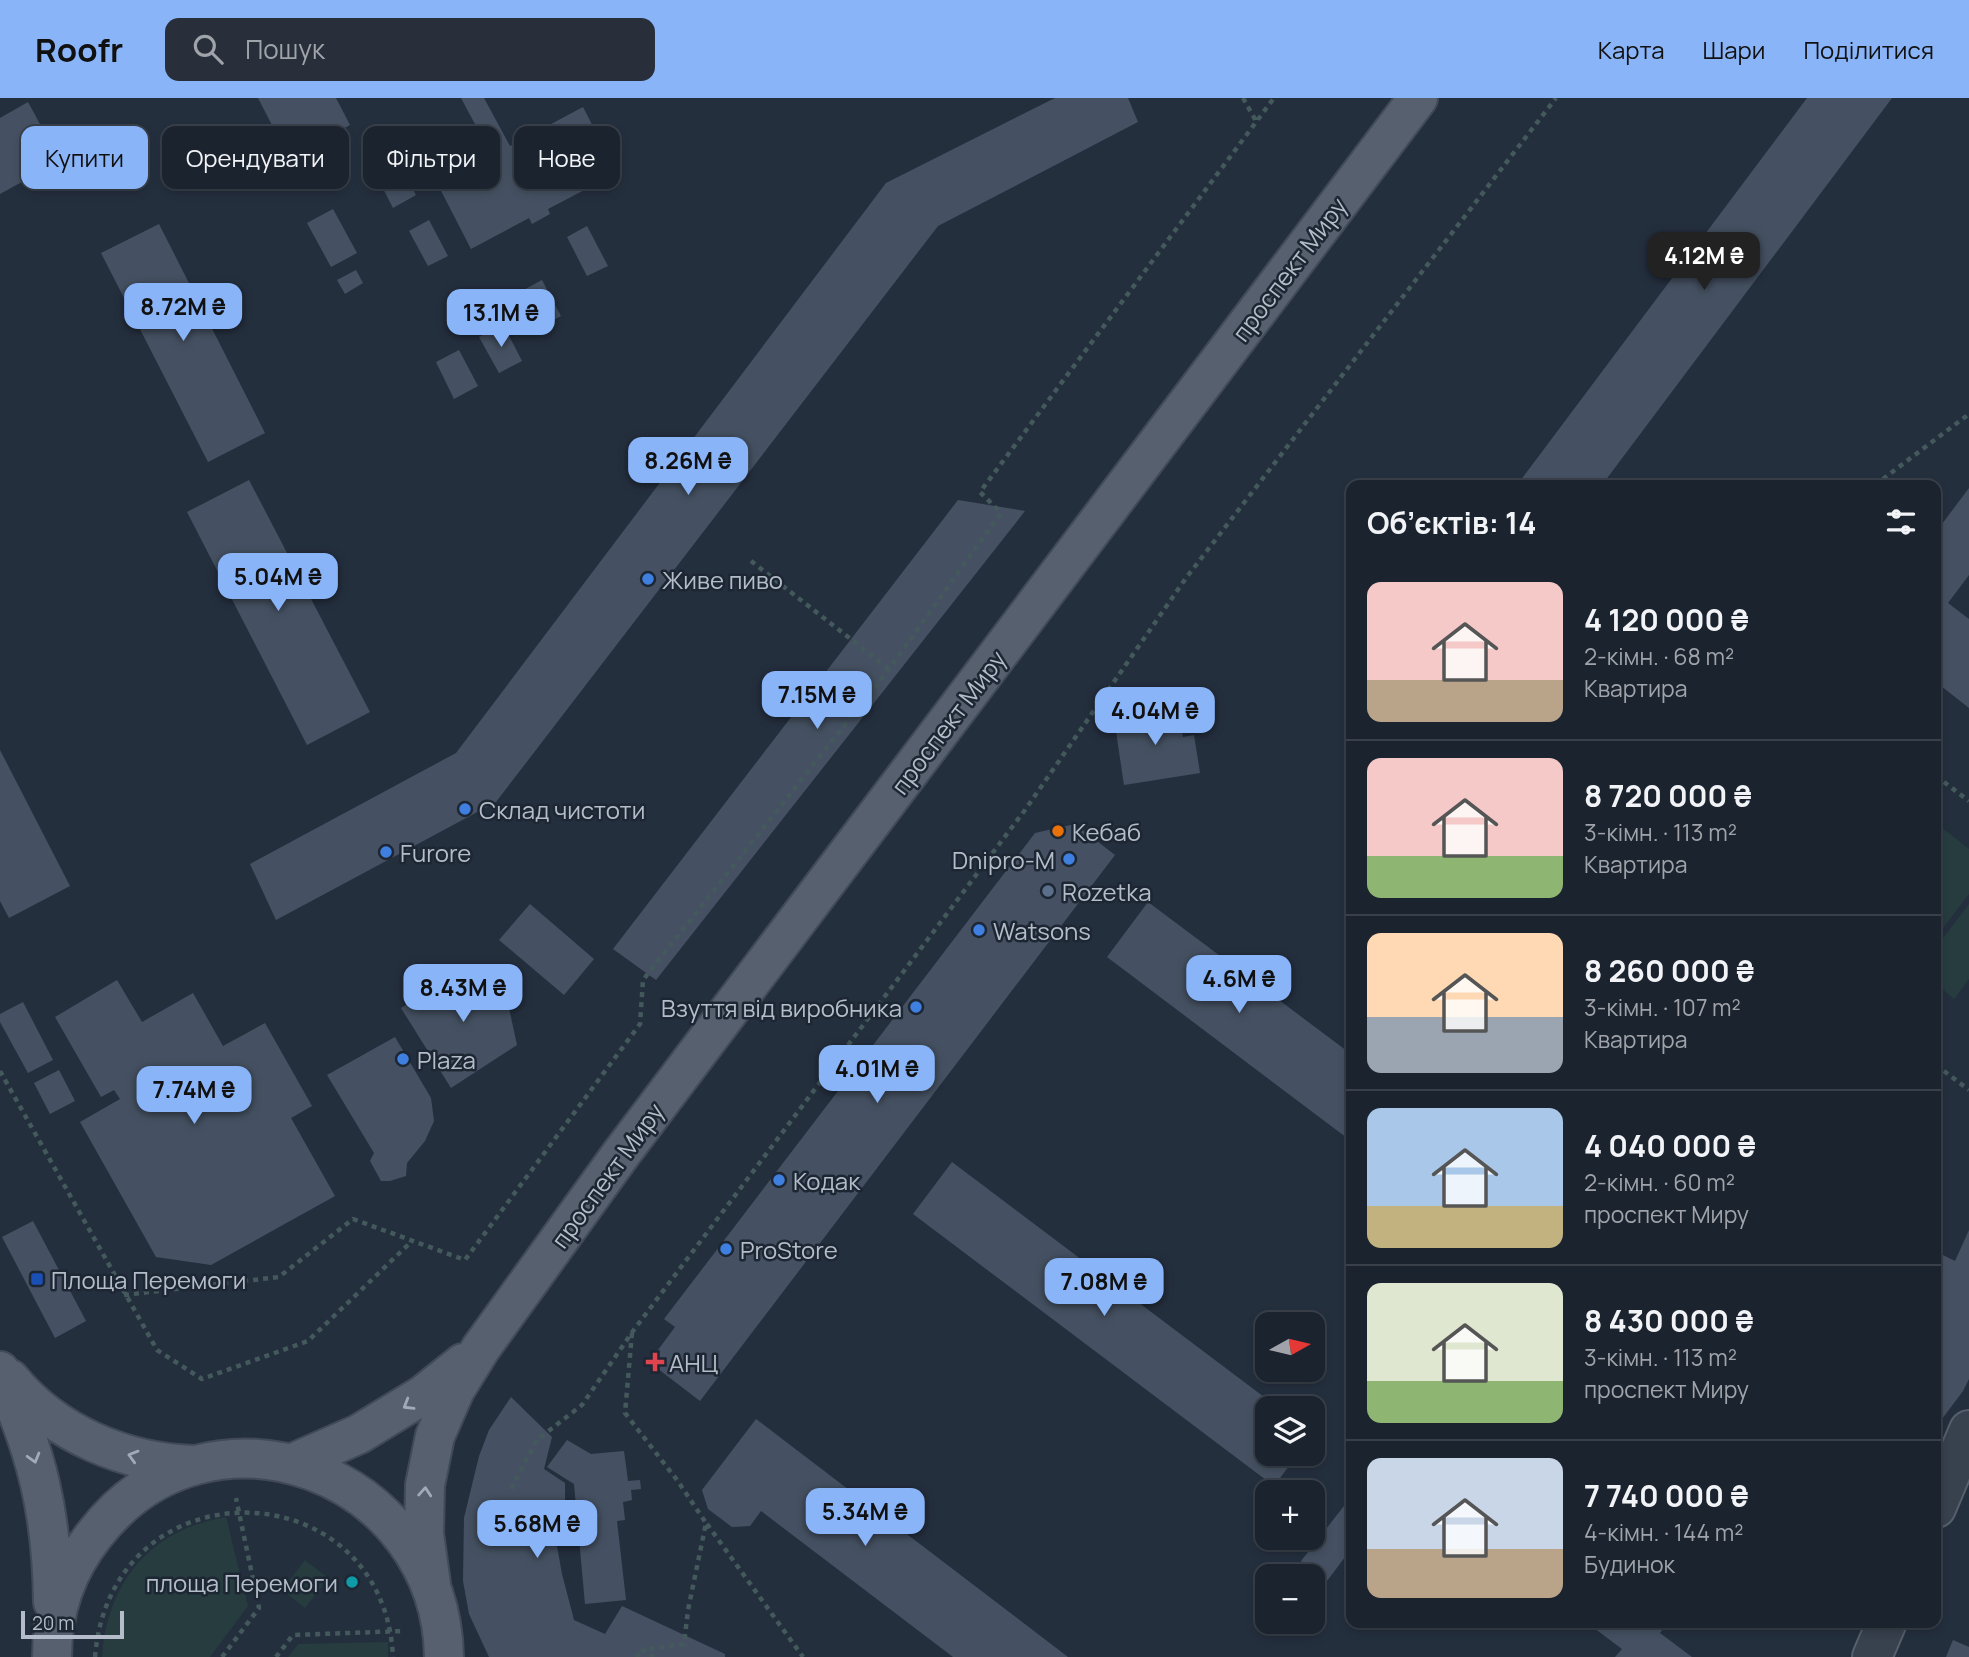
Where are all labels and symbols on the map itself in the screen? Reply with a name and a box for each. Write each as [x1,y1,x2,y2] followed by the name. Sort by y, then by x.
[1224,190,1354,348] street label: проспект Миру
[1639,232,1769,292] pin: 4.12M ₴
[118,284,248,343] pin: 8.72M ₴
[436,289,566,349] pin: 13.1M ₴
[623,438,753,497] pin: 8.26M ₴
[213,554,343,613] pin: 5.04M ₴
[662,563,783,596] place label: Живе пиво
[640,571,656,587] marker: Живе пиво
[883,643,1013,801] street label: проспект Миру
[752,672,882,731] pin: 7.15M ₴
[1090,688,1220,747] pin: 4.04M ₴
[479,793,645,826] place label: Склад чистоти
[457,801,473,817] marker: Склад чистоти
[1072,815,1141,848] place label: Кебаб
[1050,823,1066,839] marker: Кебаб
[400,836,471,869] place label: Furore
[952,843,1055,876] place label: Dnipro-M
[378,844,394,860] marker: Furore
[1061,851,1077,867] marker: Dnipro-M
[1062,875,1151,908] place label: Rozetka
[1040,883,1056,899] marker: Rozetka
[993,914,1091,947] place label: Watsons
[971,922,987,938] marker: Watsons
[1182,956,1296,1015] pin: 4.6M ₴
[398,964,528,1024] pin: 8.43M ₴
[661,991,902,1024] place label: Взуття від виробника
[908,999,924,1015] marker: Взуття від виробника
[417,1043,476,1076] place label: Plaza
[812,1046,942,1105] pin: 4.01M ₴
[395,1051,411,1067] marker: Plaza
[129,1066,259,1126] pin: 7.74M ₴
[543,1095,671,1254] street label: проспект Миру
[793,1164,861,1197] place label: Кодак
[771,1172,787,1188] marker: Кодак
[740,1233,838,1266] place label: ProStore
[718,1241,734,1257] marker: ProStore
[1039,1258,1169,1318] pin: 7.08M ₴
[51,1263,246,1296] place label: Площа Перемоги
[29,1271,45,1287] marker: Площа Перемоги
[1255,1312,1325,1382] north arrow
[669,1346,718,1379] place label: АНЦ
[647,1354,663,1370] marker: АНЦ
[403,1396,416,1409] one-way arrow
[127,1450,139,1464] one-way arrow
[25,1451,40,1463] one-way arrow
[417,1486,432,1497] one-way arrow
[800,1488,930,1548] pin: 5.34M ₴
[472,1500,602,1560] pin: 5.68M ₴
[146,1566,338,1599] place label: площа Перемоги
[344,1574,360,1590] marker: площа Перемоги
[21,1608,124,1640] scale bar

